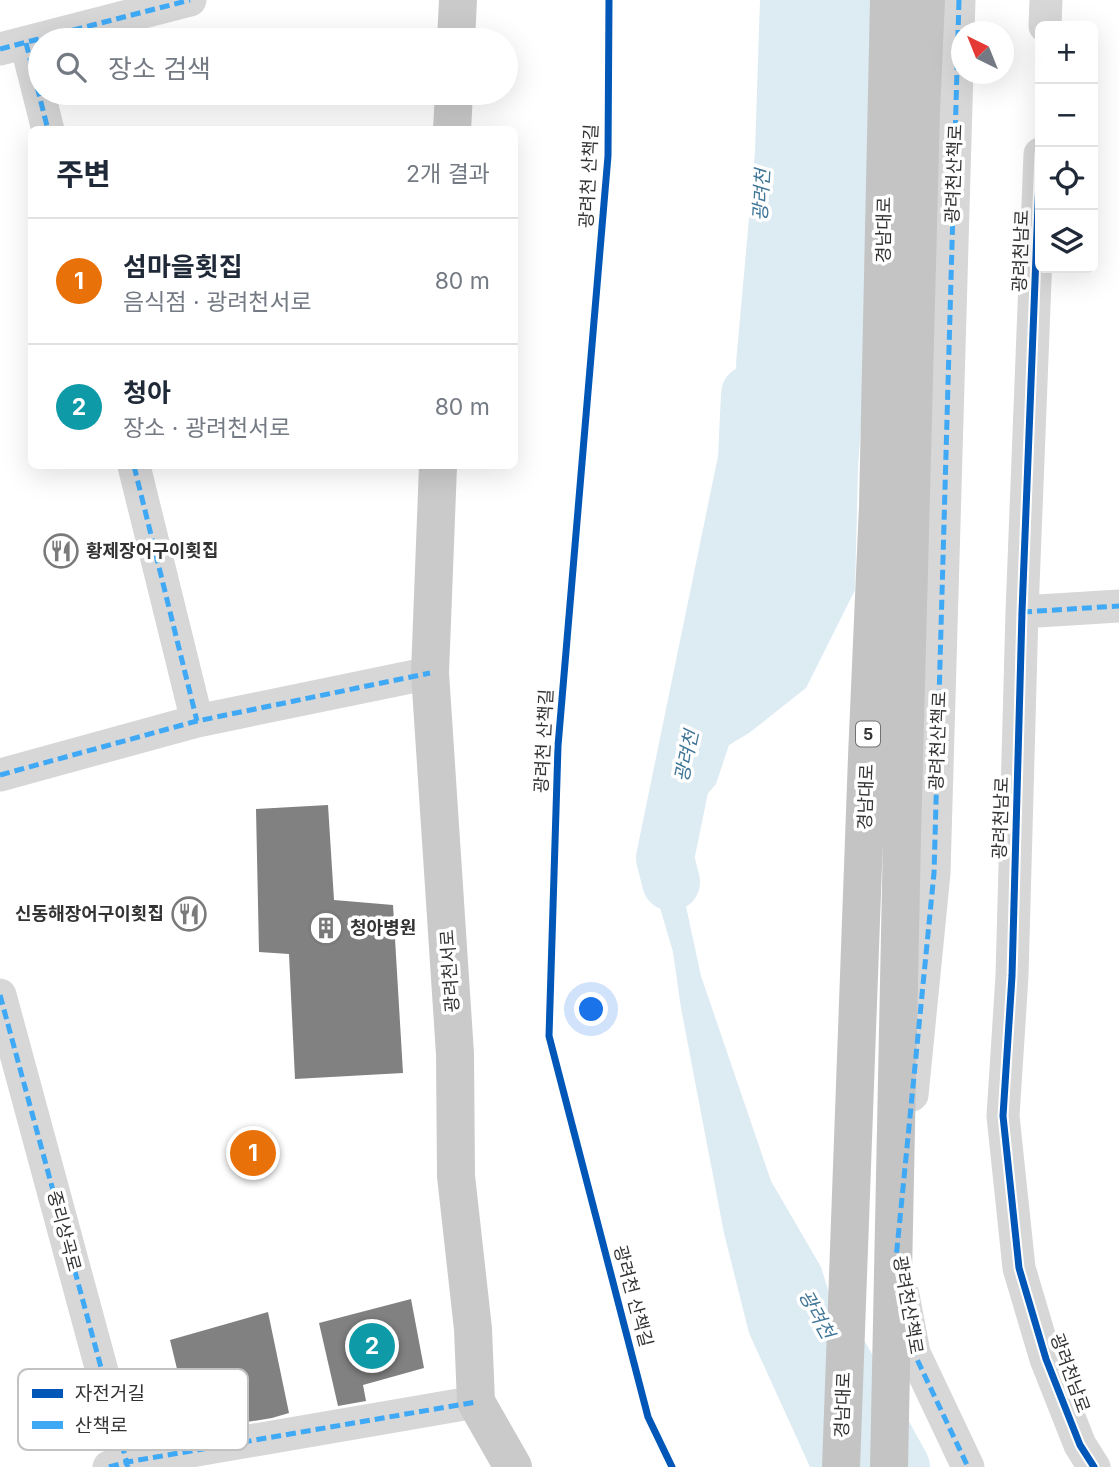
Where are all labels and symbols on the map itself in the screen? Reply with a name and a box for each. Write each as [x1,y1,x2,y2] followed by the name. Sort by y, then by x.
[951,21,1014,84] north arrow
[575,123,602,229] street label: 광려천 산책길
[941,124,966,224] street label: 광려천산책로
[749,167,774,222] water label: 광려천
[872,197,895,263] street label: 경남대로
[1009,209,1032,293] street label: 광려천남로
[42,532,80,570] restaurant icon: 황제장어구이횟집
[86,540,218,561] place label: 황제장어구이횟집
[530,688,557,794] street label: 광려천 산책길
[925,691,950,791] street label: 광려천산책로
[856,722,880,747] road number: 5
[670,727,704,784] water label: 광려천
[854,764,877,830] street label: 경남대로
[989,776,1012,860] street label: 광려천남로
[170,895,208,933] restaurant icon: 신동해장어구이횟집
[15,903,164,924] place label: 신동해장어구이횟집
[307,909,345,947] building icon: 청아병원
[350,917,416,938] place label: 청아병원
[436,929,463,1013] street label: 광려천서로
[574,992,608,1026] your location
[230,1127,276,1179] pin: 1
[44,1188,85,1274] street label: 중리상곡로
[610,1243,657,1349] street label: 광려천 산책길
[890,1254,927,1356] street label: 광려천산책로
[794,1286,840,1344] water label: 광려천
[349,1320,395,1372] pin: 2
[1046,1330,1094,1415] street label: 광려천남로
[18,1369,248,1450] legend
[831,1372,854,1438] street label: 경남대로
[75,1382,145,1405] text: 자전거길
[75,1414,127,1437] text: 산책로

